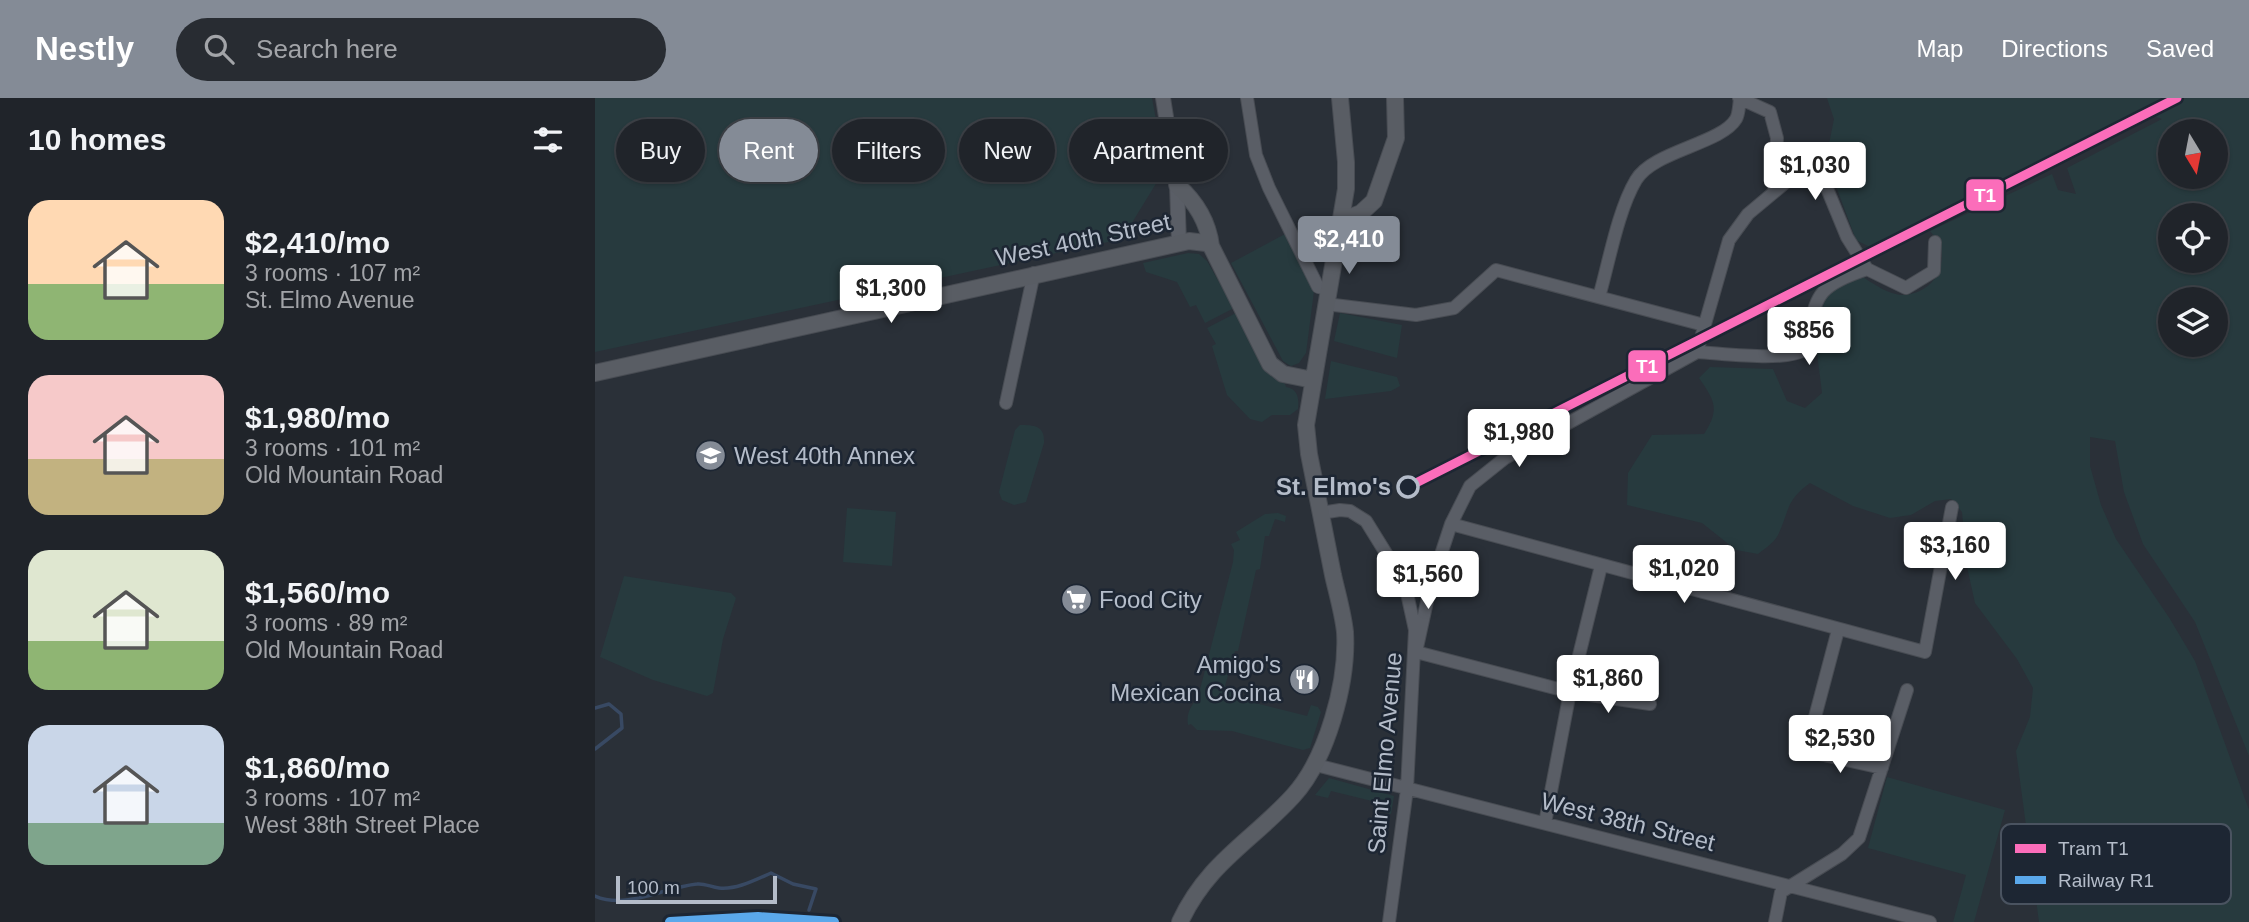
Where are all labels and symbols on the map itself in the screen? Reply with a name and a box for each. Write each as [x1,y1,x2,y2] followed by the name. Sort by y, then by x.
[2158,119,2228,189] north arrow
[1758,142,1872,202] pin: $1,030
[1965,178,2005,212] line badge: T1
[1974,185,1997,206] text: T1
[993,208,1173,271] street label: West 40th Street
[1292,216,1406,276] pin: $2,410
[834,266,948,325] pin: $1,300
[1768,308,1850,367] pin: $856
[1627,349,1667,383] line badge: T1
[1636,356,1659,377] text: T1
[1462,410,1576,469] pin: $1,980
[694,439,728,473] school or university icon: West 40th Annex
[734,442,915,469] place label: West 40th Annex
[1276,473,1391,500] place label: St. Elmo's
[1397,476,1419,498] marker: St. Elmo's
[1898,522,2012,582] pin: $3,160
[1627,546,1741,605] pin: $1,020
[1371,552,1485,611] pin: $1,560
[1059,583,1093,617] supermarket icon: Food City
[1099,586,1202,613] place label: Food City
[1110,651,1282,706] place label: Amigo's Mexican Cocina
[1362,651,1407,855] street label: Saint Elmo Avenue
[1551,656,1665,715] pin: $1,860
[1287,662,1321,696] restaurant icon: Amigo's Mexican Cocina
[1783,716,1897,775] pin: $2,530
[1538,787,1718,856] street label: West 38th Street
[2001,824,2231,904] legend
[2058,838,2129,859] text: Tram T1
[2058,870,2154,891] text: Railway R1
[616,873,777,905] scale bar

